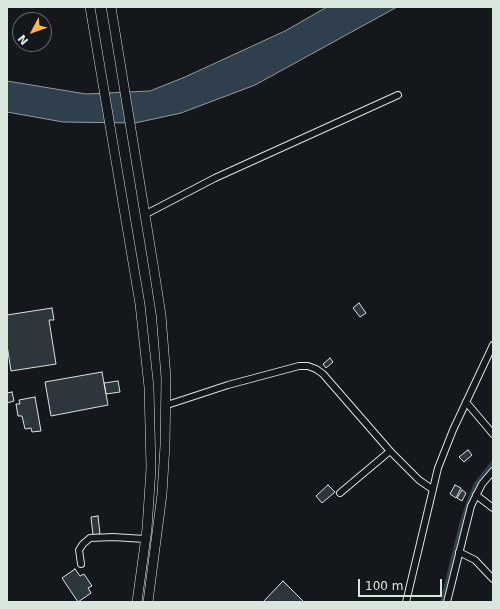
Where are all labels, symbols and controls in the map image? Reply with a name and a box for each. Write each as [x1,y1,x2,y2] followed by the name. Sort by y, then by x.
[12,12,52,52] north arrow
[15,32,31,47] text: N
[360,571,444,597] scale bar
[365,579,403,593] text: 100 m

